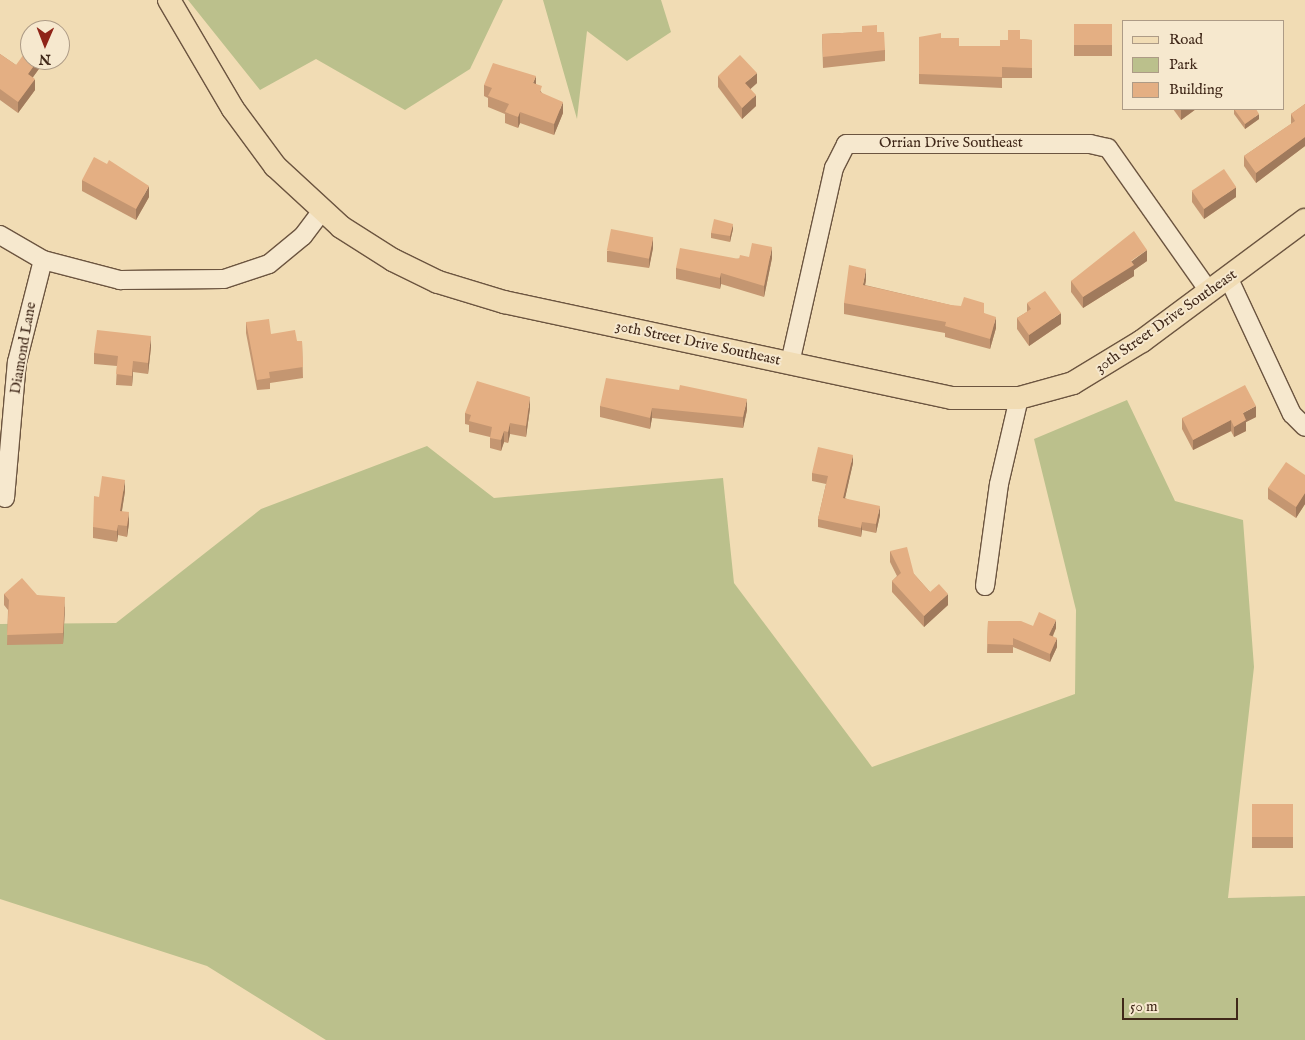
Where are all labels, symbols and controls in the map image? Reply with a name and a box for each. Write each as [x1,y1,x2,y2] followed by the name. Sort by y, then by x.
[20,20,70,70] north arrow
[1122,20,1285,110] legend
[1169,30,1203,49] text: Road
[39,50,51,68] text: N
[1169,55,1198,74] text: Park
[1169,80,1223,99] text: Building
[879,134,1023,152] street label: Orrian Drive Southeast
[1092,265,1240,377] street label: 30th Street Drive Southeast
[6,300,40,396] street label: Diamond Lane
[614,317,782,369] street label: 30th Street Drive Southeast
[1125,988,1241,1020] scale bar
[1130,997,1158,1016] text: 50 m

